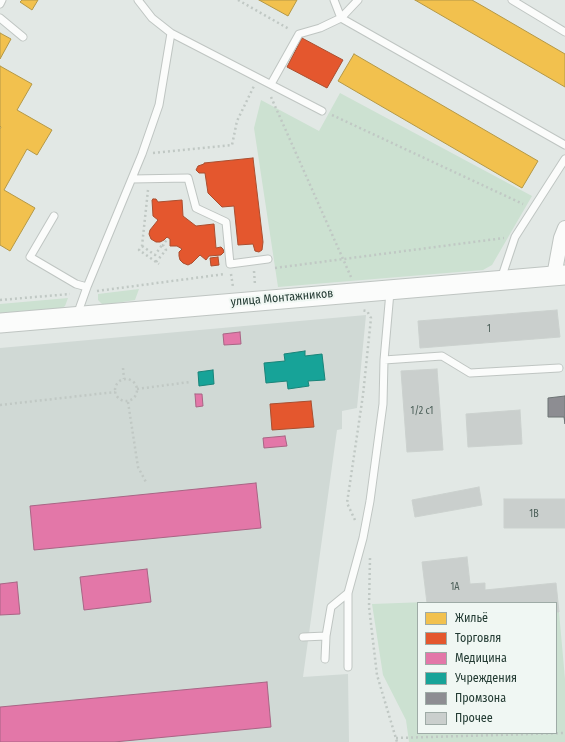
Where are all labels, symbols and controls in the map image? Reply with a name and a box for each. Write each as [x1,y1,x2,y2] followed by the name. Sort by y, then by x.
[230,286,334,310] street label: улица Монтажников
[487,323,491,335] house number: 1
[411,405,433,417] house number: 1/2 с1
[529,508,539,520] house number: 1В
[450,581,460,593] house number: 1А
[417,602,557,734] legend
[455,611,488,625] text: Жильё
[455,631,501,645] text: Торговля
[455,651,507,665] text: Медицина
[455,671,517,685] text: Учреждения
[455,691,506,705] text: Промзона
[455,711,493,725] text: Прочее

